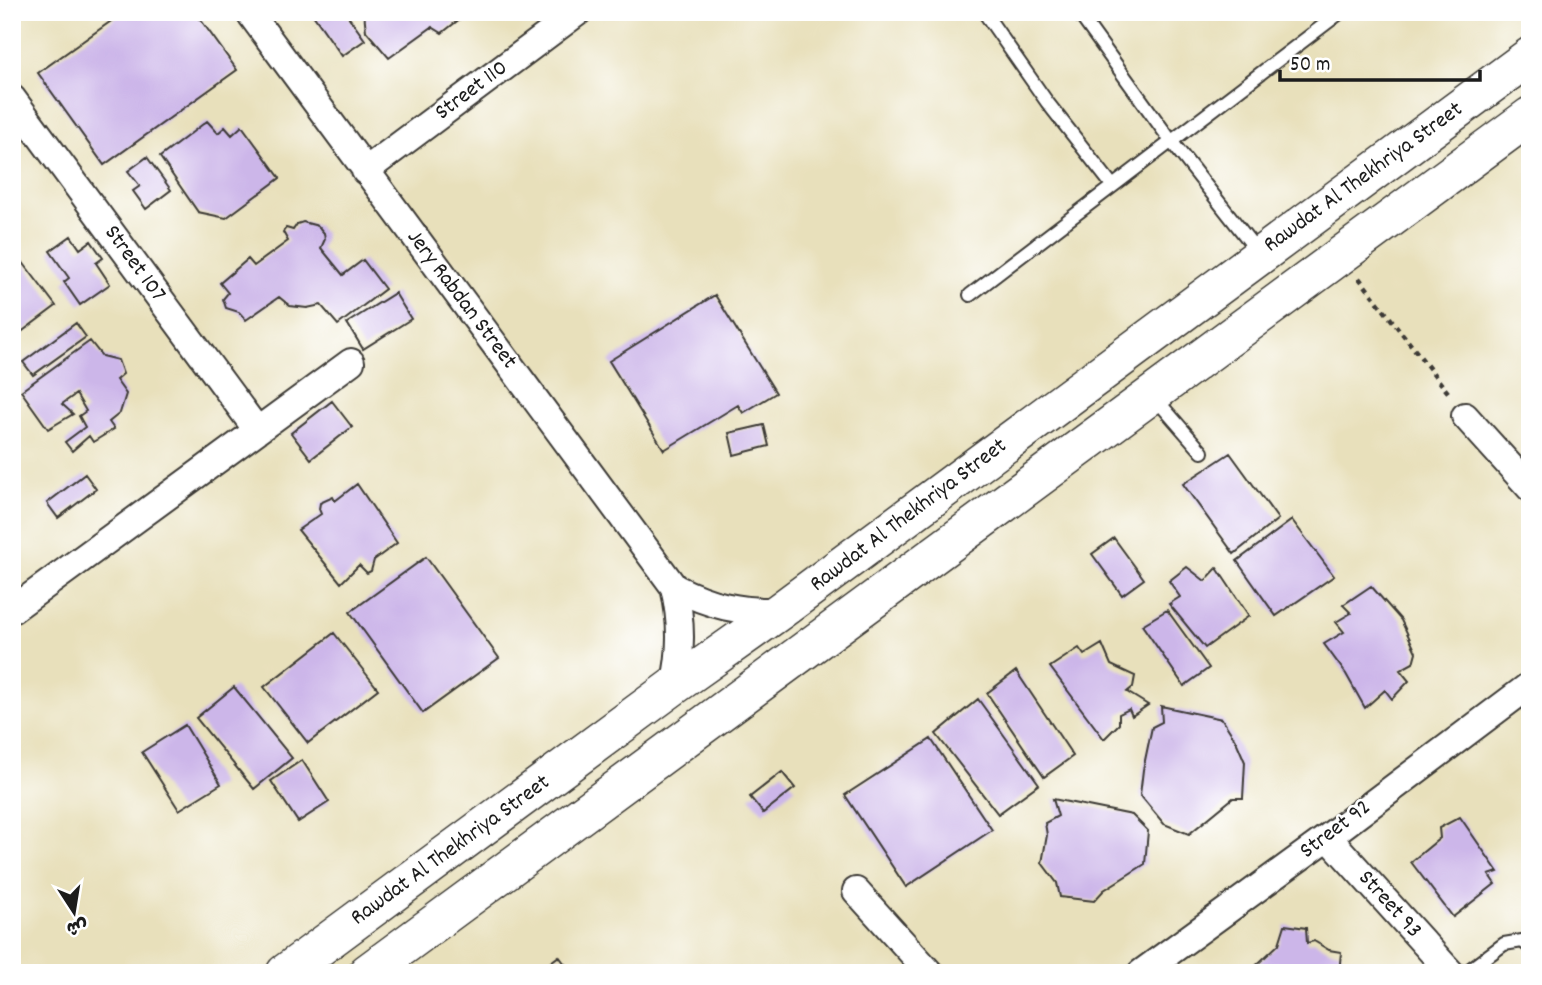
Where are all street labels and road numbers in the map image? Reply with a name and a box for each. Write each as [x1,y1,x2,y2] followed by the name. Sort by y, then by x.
[429,53,515,129] street label: Street 110
[1258,94,1470,262] street label: Rawdat Al Thekhriya Street
[95,219,173,309] street label: Street 107
[398,223,524,377] street label: Jery Rabdan Street
[804,431,1014,601] street label: Rawdat Al Thekhriya Street
[345,767,557,935] street label: Rawdat Al Thekhriya Street
[1293,792,1379,868] street label: Street 92
[1349,864,1429,946] street label: Street 93

